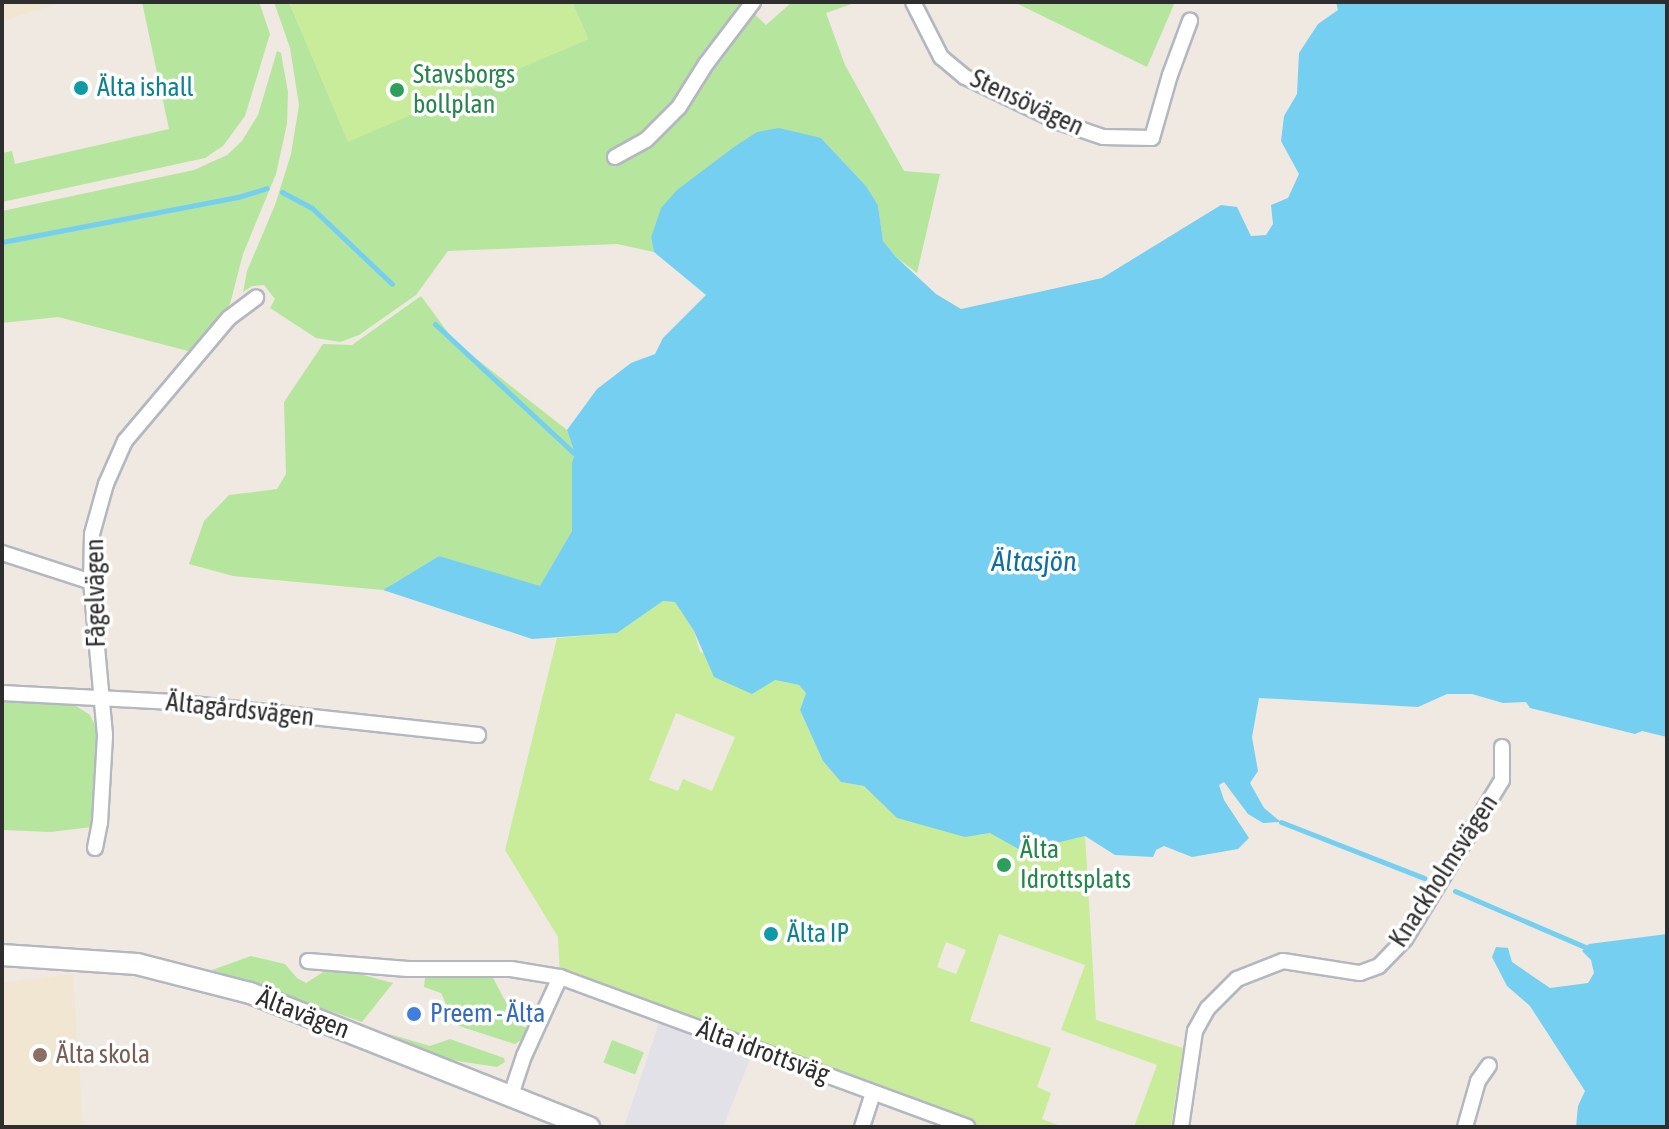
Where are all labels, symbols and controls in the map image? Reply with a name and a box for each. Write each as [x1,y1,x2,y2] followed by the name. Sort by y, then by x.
[413,59,515,120] place label: Stavsborgs bollplan
[965,63,1089,143] street label: Stensövägen
[97,72,193,104] place label: Älta ishall
[72,79,90,97] marker: Älta ishall
[388,81,406,99] marker: Stavsborgs bollplan
[79,538,113,648] street label: Fågelvägen
[991,544,1077,578] water label: Ältasjön
[164,687,316,733] street label: Ältagårdsvägen
[1383,789,1505,953] street label: Knackholmsvägen
[1020,834,1131,896] place label: Älta Idrottsplats
[995,856,1013,874] marker: Älta Idrottsplats
[787,918,849,950] place label: Älta IP
[762,925,780,943] marker: Älta IP
[252,982,354,1046] street label: Ältavägen
[430,998,545,1030] place label: Preem - Älta
[405,1005,423,1023] marker: Preem - Älta
[692,1014,834,1090] street label: Älta idrottsväg
[56,1039,150,1071] place label: Älta skola
[31,1046,49,1064] marker: Älta skola

